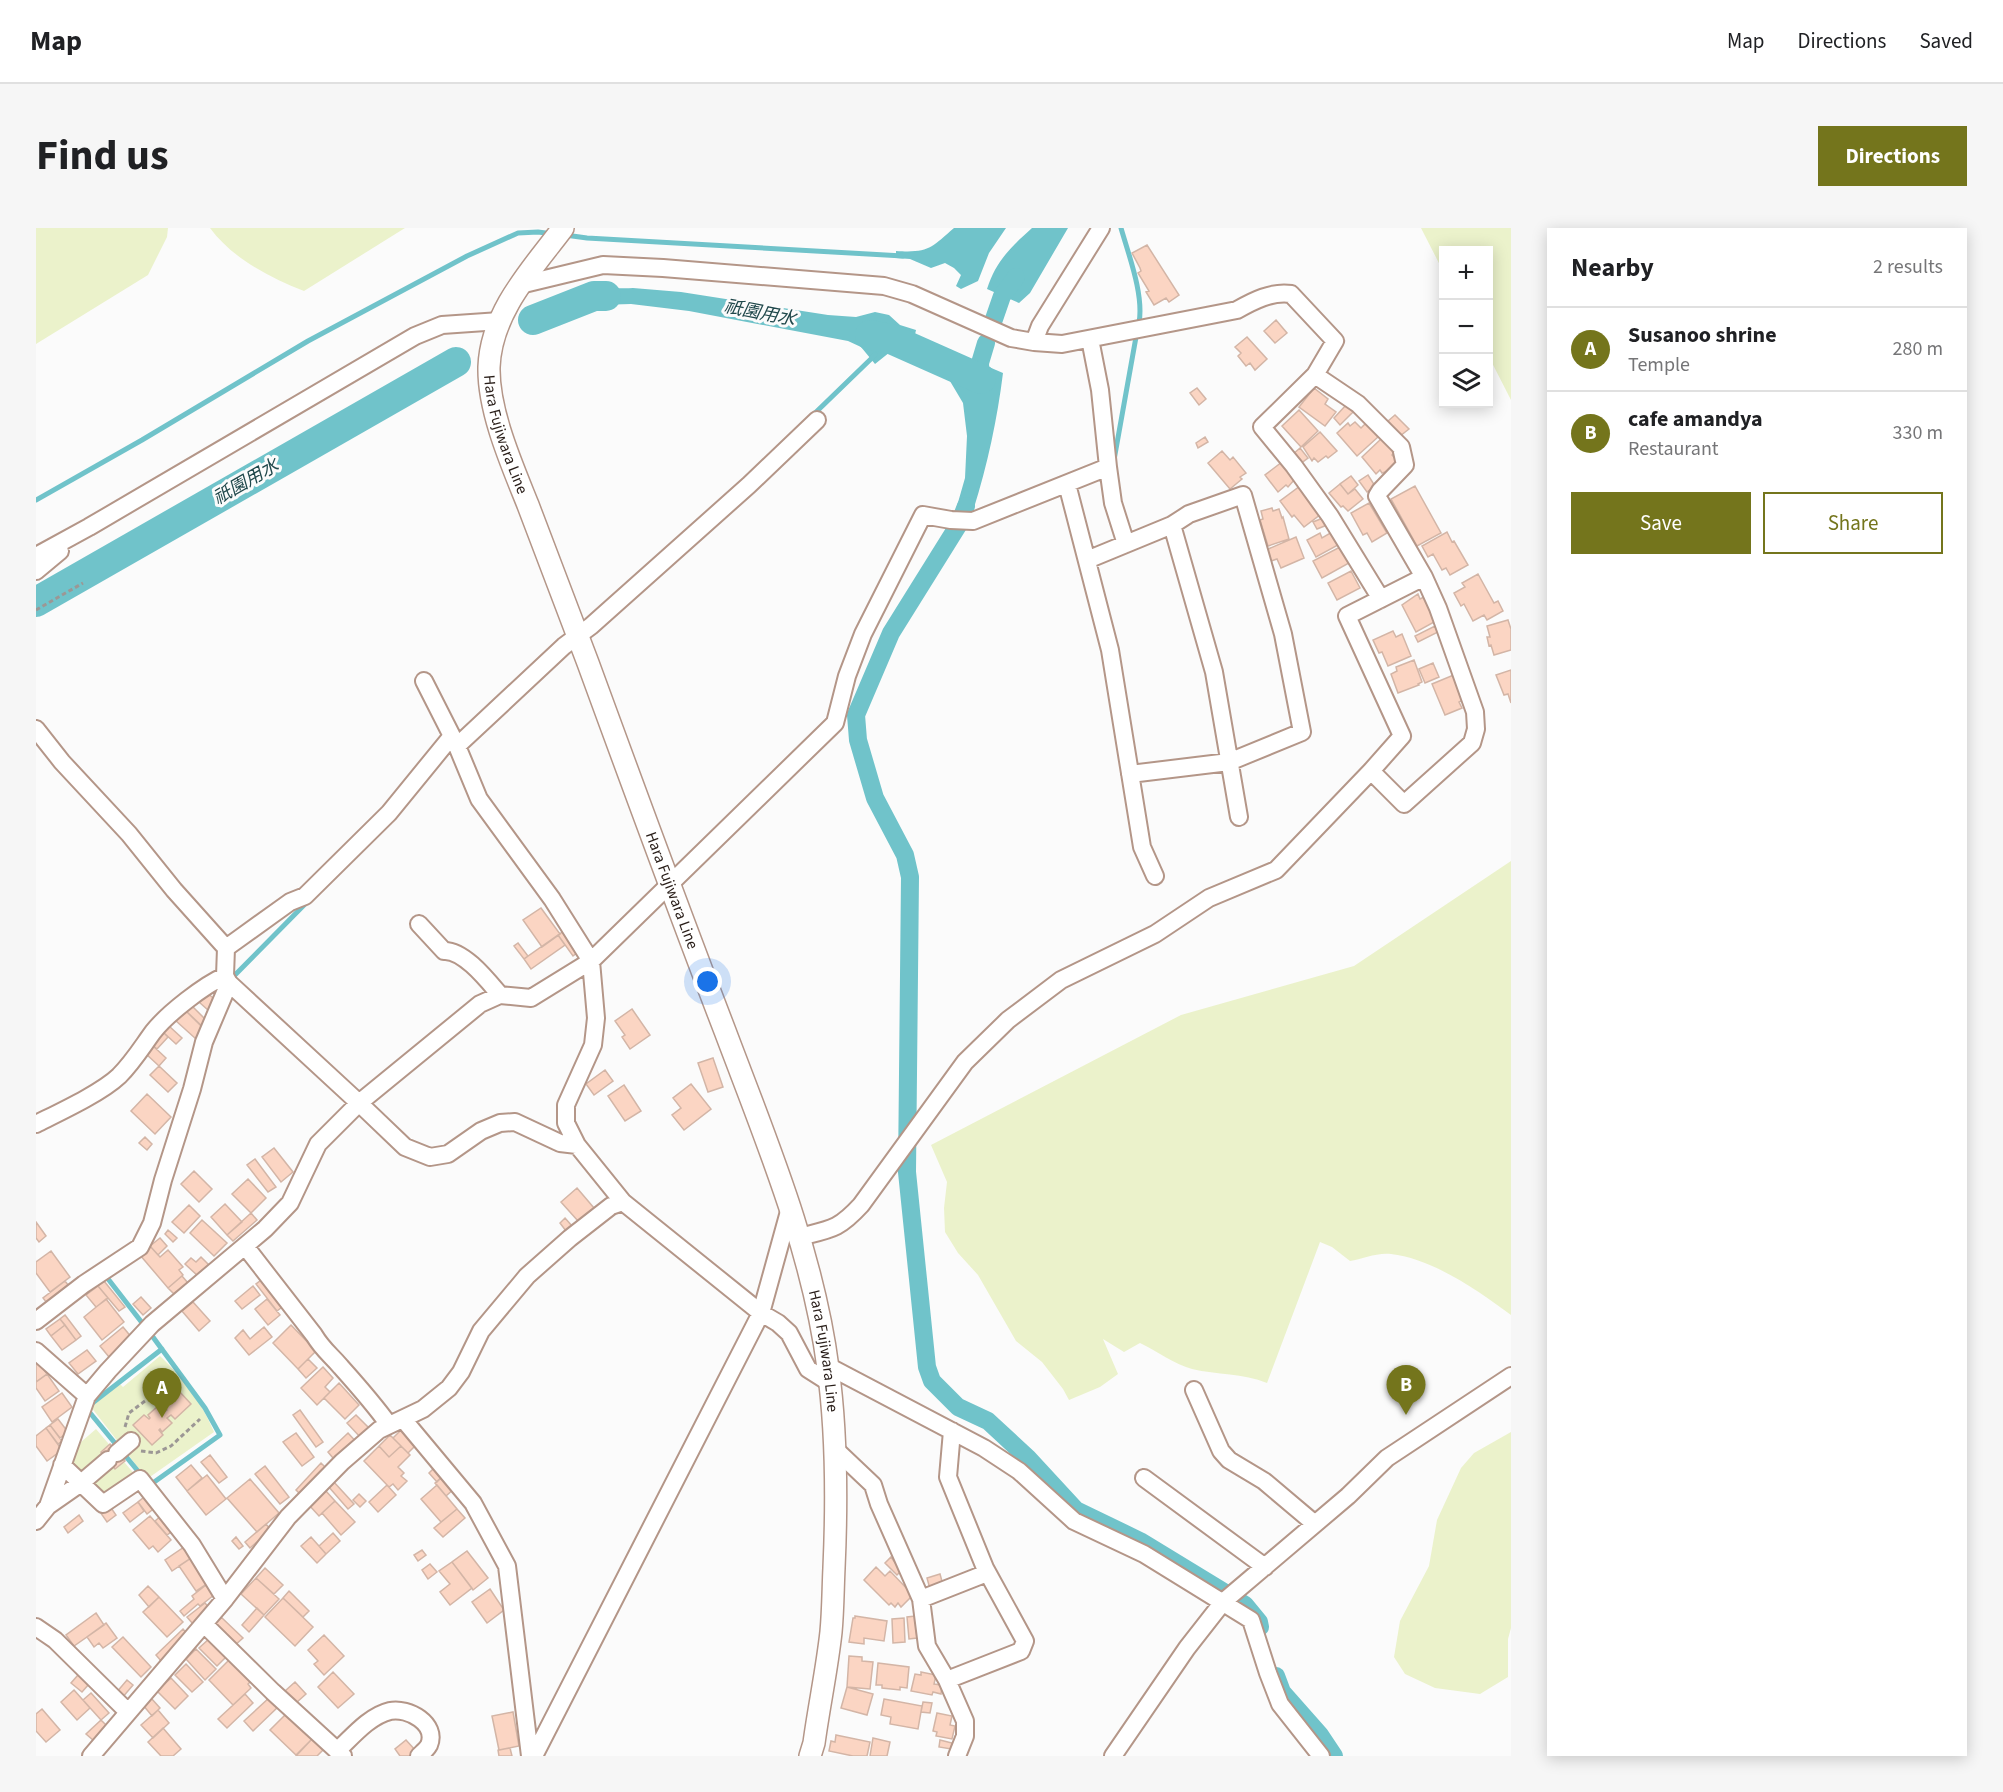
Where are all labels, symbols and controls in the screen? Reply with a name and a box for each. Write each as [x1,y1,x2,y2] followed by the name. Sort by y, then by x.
[30,21,82,61] text: Map
[1727,26,1765,56] text: Map
[1798,26,1886,56] text: Directions
[1919,26,1973,56] text: Saved
[36,126,169,186] text: Find us
[1818,126,1967,186] button: Directions
[1439,246,1493,408] map controls
[1439,246,1493,300] button: +
[1571,249,1654,286] text: Nearby
[1873,253,1943,281] text: 2 results
[722,294,800,333] water label: 祇園用水
[1439,300,1493,354] button: −
[1628,319,1777,351] text: Susanoo shrine
[1585,335,1596,363] text: A
[1893,335,1943,363] text: 280 m
[1628,351,1690,379] text: Temple
[1439,354,1493,408] button: layers
[478,374,533,497] street label: Hara Fujiwara Line
[1628,403,1763,435] text: cafe amandya
[1584,419,1597,447] text: B
[1893,419,1943,447] text: 330 m
[1628,435,1719,463] text: Restaurant
[209,452,285,511] water label: 祇園用水
[1571,492,1751,554] button: Save
[1763,492,1943,554] button: Share
[640,829,704,952] street label: Hara Fujiwara Line
[693,967,722,996] your location
[803,1288,844,1413] street label: Hara Fujiwara Line
[1386,1366,1426,1415] pin: B
[142,1368,182,1418] pin: A

